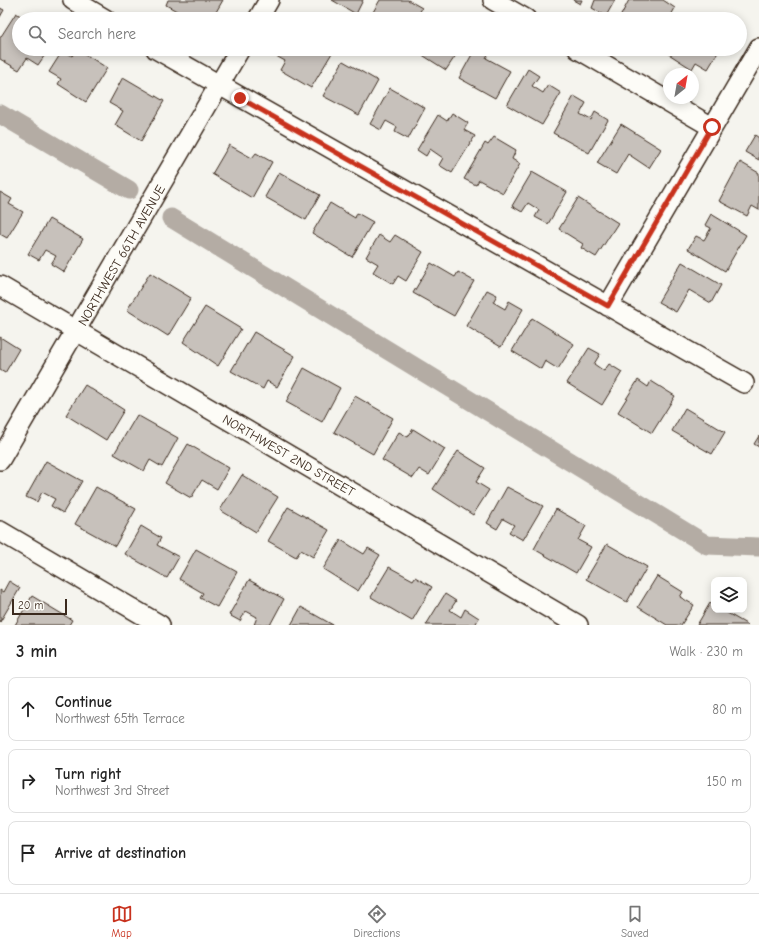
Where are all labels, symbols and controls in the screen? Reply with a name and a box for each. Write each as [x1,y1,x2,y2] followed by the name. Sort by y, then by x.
[12,12,747,56] search box
[26,23,48,45] icon: search
[58,25,136,43] text: Search here
[663,68,699,104] north arrow
[231,89,249,107] route end
[703,118,721,136] route start
[75,182,168,328] street label: NORTHWEST 66TH AVENUE
[220,411,358,500] street label: NORTHWEST 2ND STREET
[711,577,747,613] map controls
[711,577,747,613] button: layers
[12,597,67,616] scale bar
[18,599,43,612] text: 20 m
[16,642,57,661] text: 3 min
[669,644,743,659] text: Walk · 230 m
[55,693,112,711] text: Continue
[17,698,39,720] icon: ahead
[712,702,742,717] text: 80 m
[55,711,185,726] text: Northwest 65th Terrace
[55,765,121,783] text: Turn right
[17,770,39,792] icon: right
[707,774,742,789] text: 150 m
[55,783,169,798] text: Northwest 3rd Street
[17,842,39,864] icon: arrive
[55,844,186,862] text: Arrive at destination
[111,903,133,940] tab: Map
[354,903,400,940] tab: Directions
[621,903,648,940] tab: Saved

